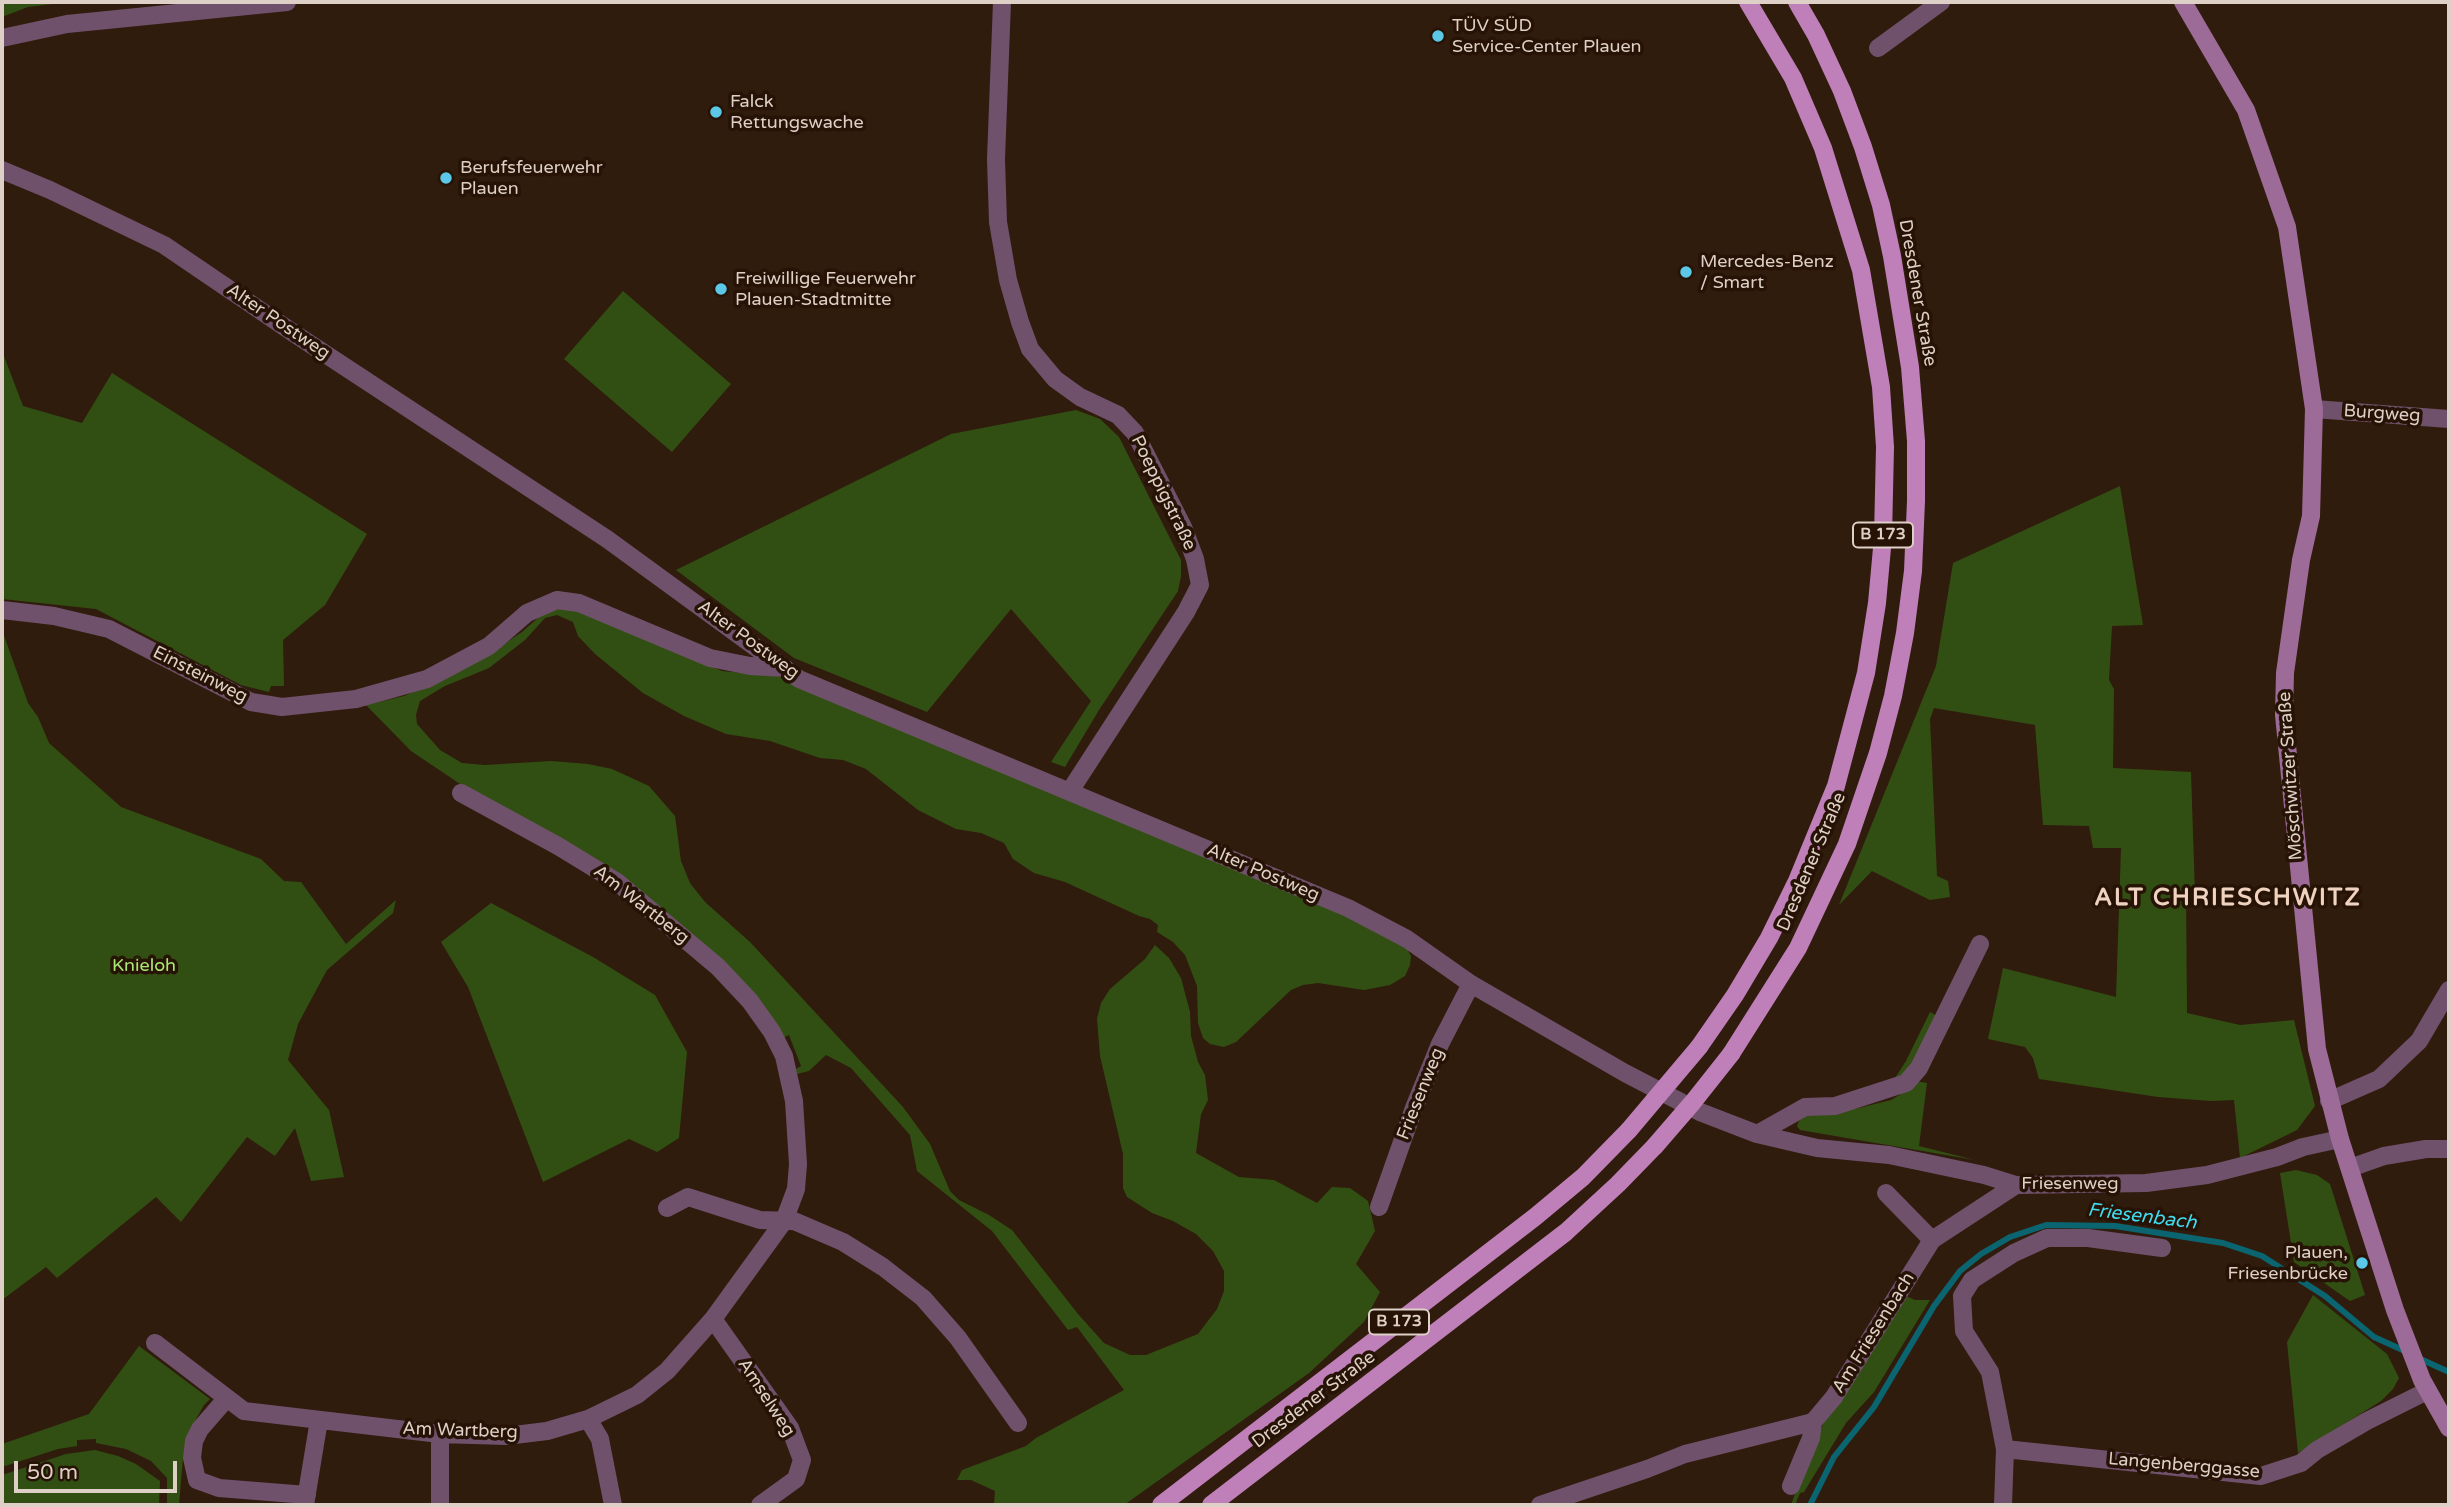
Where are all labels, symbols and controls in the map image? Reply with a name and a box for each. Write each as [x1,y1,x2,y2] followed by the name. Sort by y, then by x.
[1452,15,1642,58] place label: TÜV SÜD Service-Center Plauen
[1430,28,1446,44] marker: TÜV SÜD Service-Center Plauen
[730,91,864,134] place label: Falck Rettungswache
[708,104,724,120] marker: Falck Rettungswache
[460,157,603,200] place label: Berufsfeuerwehr Plauen
[438,170,454,186] marker: Berufsfeuerwehr Plauen
[1893,218,1941,368] street label: Dresdener Straße
[1700,251,1834,294] place label: Mercedes-Benz / Smart
[1678,264,1694,280] marker: Mercedes-Benz / Smart
[735,268,916,310] place label: Freiwillige Feuerwehr Plauen-Stadtmitte
[222,279,334,365] street label: Alter Postweg
[713,281,729,297] marker: Freiwillige Feuerwehr Plauen-Stadtmitte
[2343,401,2421,427] street label: Burgweg
[1126,432,1200,554] street label: Poeppigstraße
[1853,522,1913,548] road number: B 173
[693,596,803,684] street label: Alter Postweg
[149,642,251,708] street label: Einsteinweg
[2274,691,2308,861] street label: Möschwitzer Straße
[1773,789,1851,935] street label: Dresdener Straße
[1203,840,1323,906] street label: Alter Postweg
[589,861,693,949] street label: Am Wartberg
[2096,885,2360,913] district label: ALT CHRIESCHWITZ
[112,955,176,977] park label: Knieloh
[1393,1045,1449,1143] street label: Friesenweg
[2021,1173,2119,1195] street label: Friesenweg
[2086,1199,2198,1235] water label: Friesenbach
[2228,1242,2348,1284] place label: Plauen, Friesenbrücke
[2354,1255,2370,1271] marker: Plauen, Friesenbrücke
[1828,1269,1920,1397] street label: Am Friesenbach
[1369,1310,1429,1334] road number: B 173
[1248,1347,1380,1453] street label: Dresdener Straße
[733,1355,799,1441] street label: Amselweg
[402,1418,518,1444] street label: Am Wartberg
[18,1448,180,1492] scale bar
[2107,1449,2261,1483] street label: Langenberggasse
[27,1460,78,1485] text: 50 m

